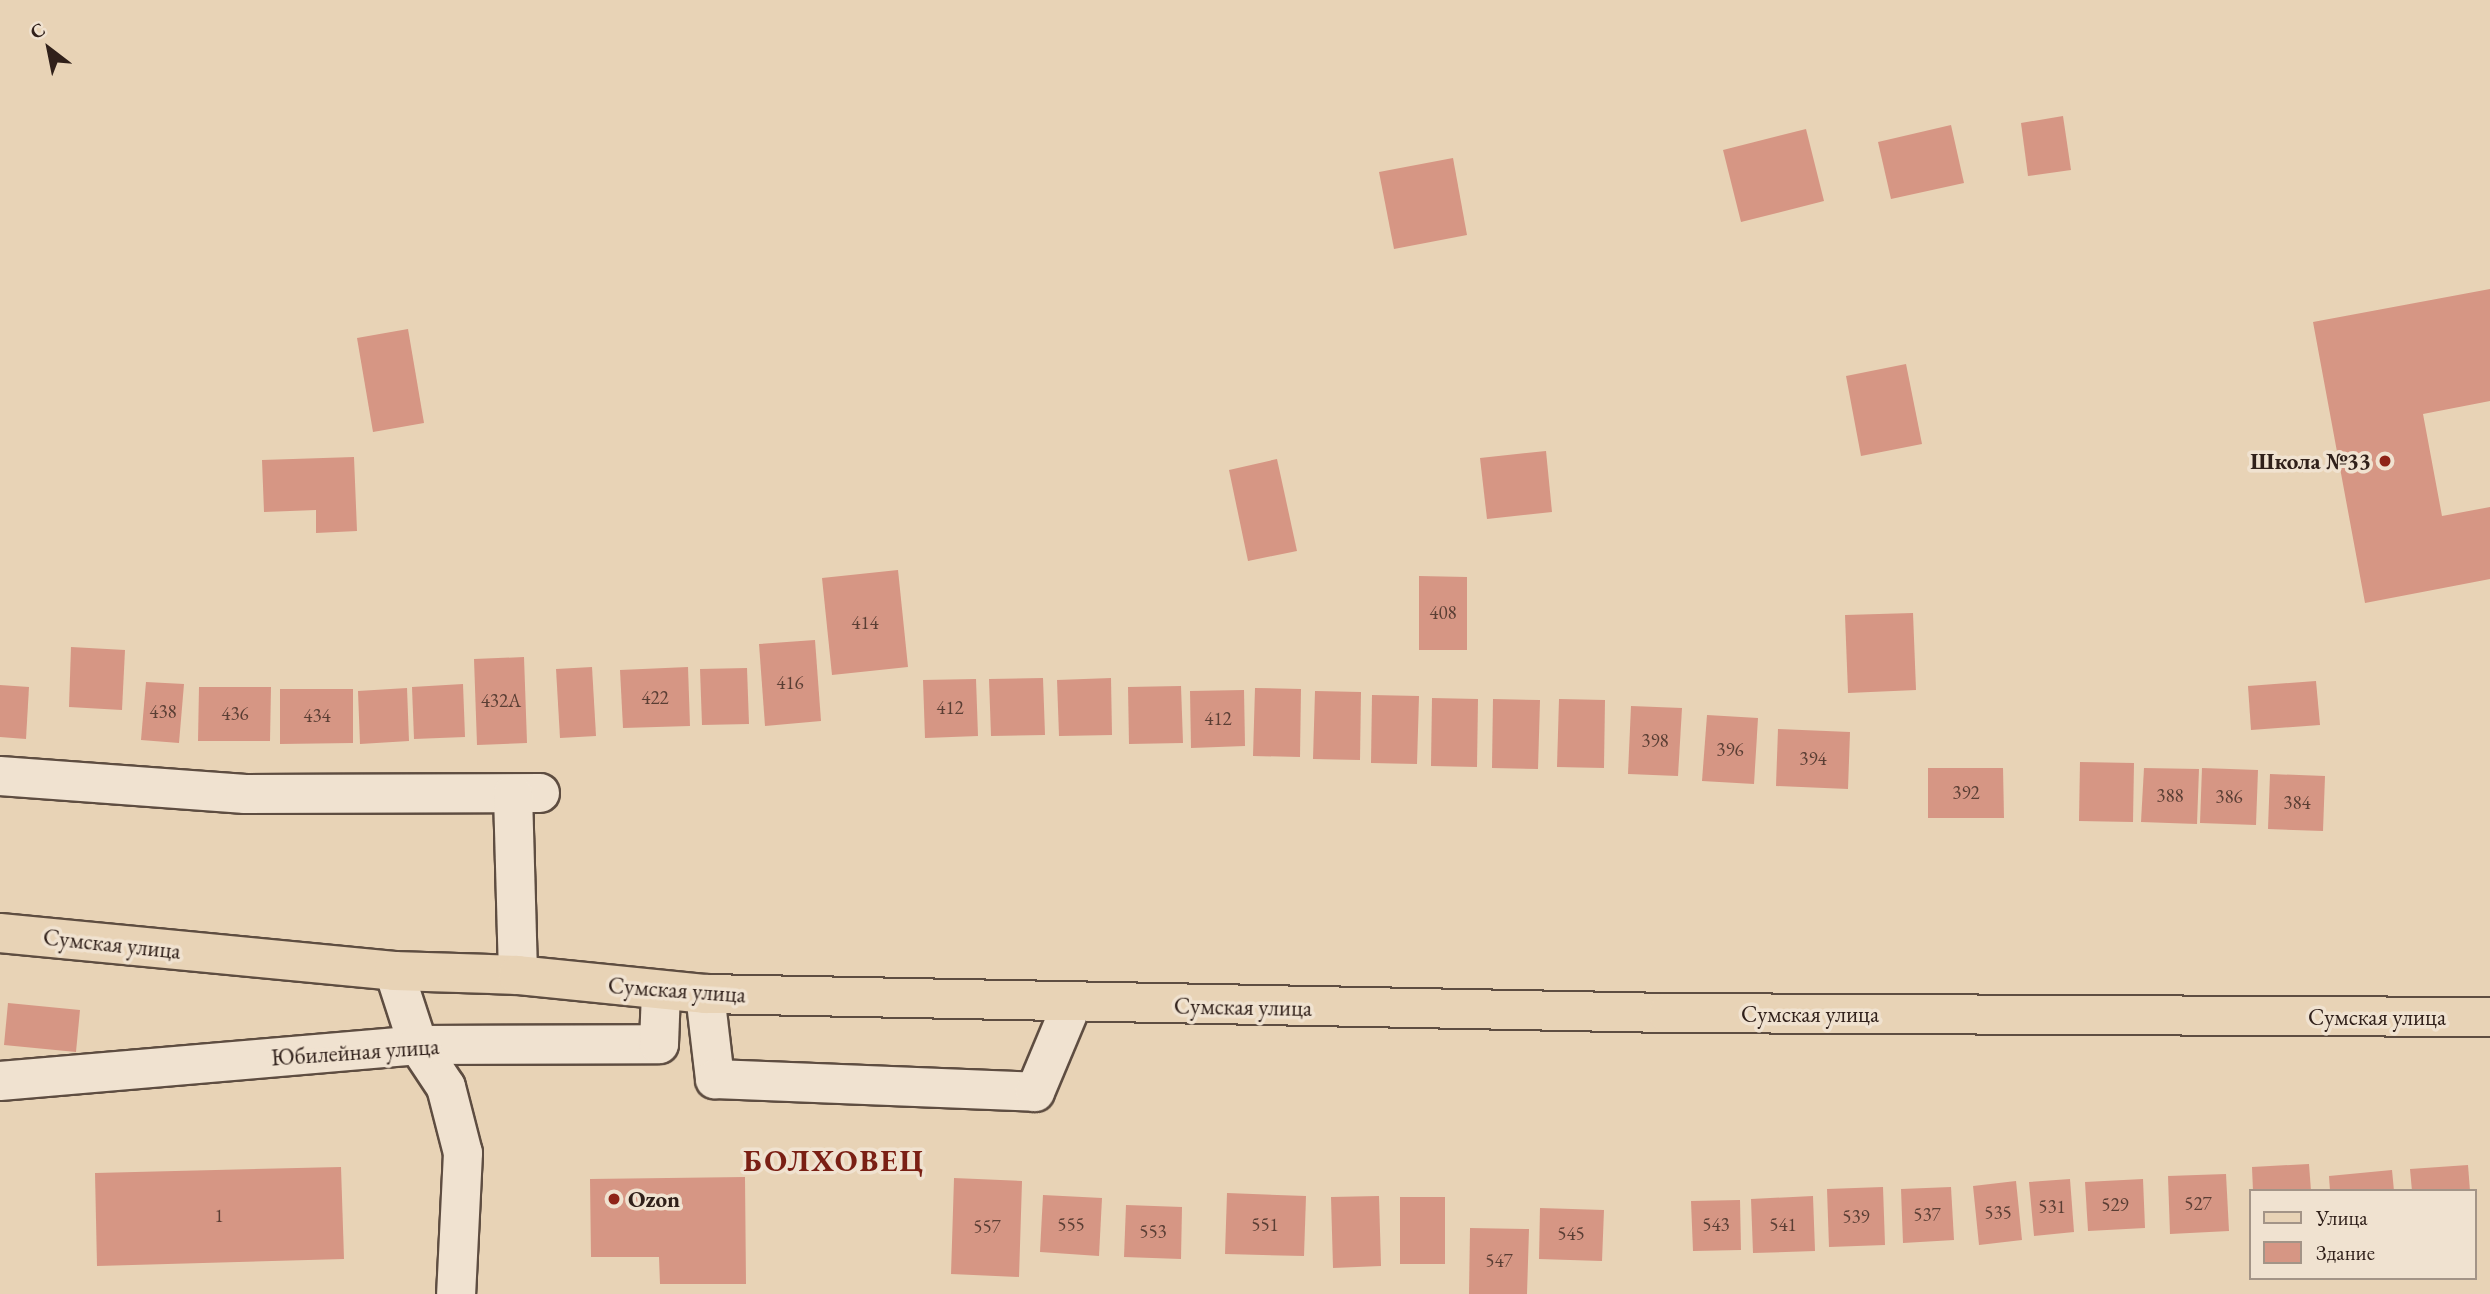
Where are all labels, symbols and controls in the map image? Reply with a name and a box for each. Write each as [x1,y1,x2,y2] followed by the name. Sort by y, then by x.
[14,14,84,84] north arrow
[25,17,50,45] text: С
[2250,447,2371,475] place label: Школа №33
[2377,453,2393,469] marker: Школа №33
[1429,602,1457,624] house number: 408
[851,612,879,634] house number: 414
[776,672,804,694] house number: 416
[641,687,669,709] house number: 422
[481,690,521,712] house number: 432А
[936,697,964,719] house number: 412
[149,701,177,723] house number: 438
[221,703,249,725] house number: 436
[303,705,331,727] house number: 434
[1204,708,1232,730] house number: 412
[1641,730,1669,752] house number: 398
[1716,739,1744,761] house number: 396
[1799,748,1827,770] house number: 394
[1952,782,1980,804] house number: 392
[2156,785,2184,807] house number: 388
[2215,786,2243,808] house number: 386
[2283,792,2311,814] house number: 384
[42,923,182,965] street label: Сумская улица
[607,971,747,1009] street label: Сумская улица
[1174,992,1312,1022] street label: Сумская улица
[1741,1000,1879,1028] street label: Сумская улица
[2308,1003,2446,1031] street label: Сумская улица
[270,1032,440,1072] street label: Юбилейная улица
[744,1143,924,1179] district label: БОЛХОВЕЦ
[628,1185,680,1213] place label: Ozon
[2248,1189,2476,1280] legend
[606,1191,622,1207] marker: Ozon
[2184,1193,2212,1215] house number: 527
[2101,1194,2129,1216] house number: 529
[2038,1196,2066,1218] house number: 531
[1984,1202,2012,1224] house number: 535
[1913,1204,1941,1226] house number: 537
[2316,1204,2368,1231] text: Улица
[214,1205,224,1227] house number: 1
[1842,1206,1870,1228] house number: 539
[1057,1214,1085,1236] house number: 555
[1251,1214,1279,1236] house number: 551
[1702,1214,1730,1236] house number: 543
[1769,1214,1797,1236] house number: 541
[973,1216,1001,1238] house number: 557
[1139,1221,1167,1243] house number: 553
[1557,1223,1585,1245] house number: 545
[2316,1239,2375,1266] text: Здание
[1485,1250,1513,1272] house number: 547

